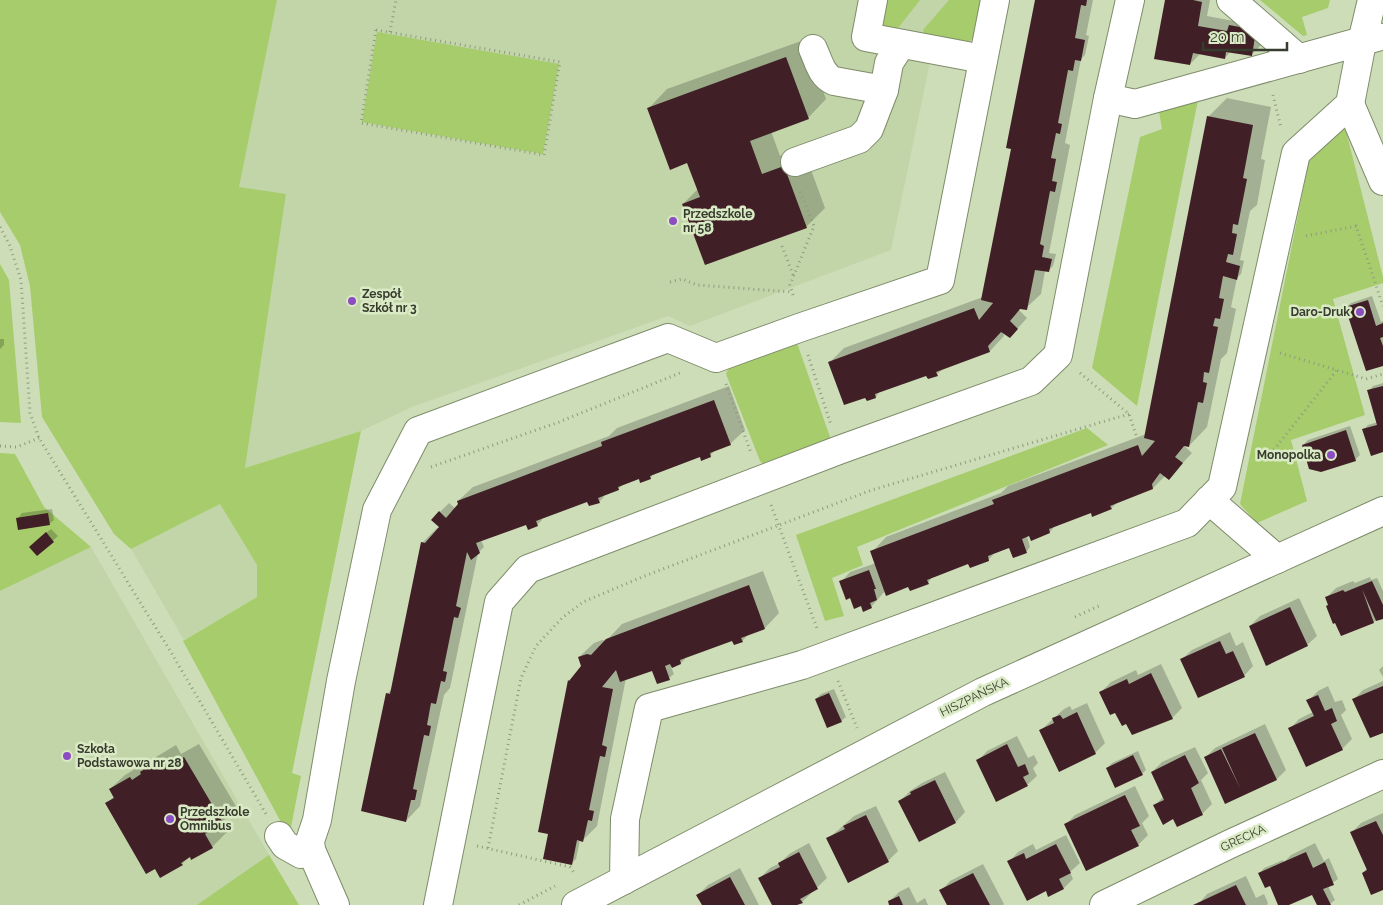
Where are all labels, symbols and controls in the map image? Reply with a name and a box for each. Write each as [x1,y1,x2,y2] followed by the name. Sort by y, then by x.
[1203,20,1287,52] scale bar
[1210,28,1245,46] text: 20 m
[683,207,752,235] place label: Przedszkole nr 58
[667,215,679,227] marker: Przedszkole nr 58
[362,287,417,315] place label: Zespół Szkół nr 3
[346,295,358,307] marker: Zespół Szkół nr 3
[1290,305,1350,319] place label: Daro-Druk
[1354,306,1366,318] marker: Daro-Druk
[1257,448,1321,462] place label: Monopolka
[1325,449,1337,461] marker: Monopolka
[938,674,1010,720] street label: HISZPAŃSKA
[77,742,182,770] place label: Szkoła Podstawowa nr 28
[61,750,73,762] marker: Szkoła Podstawowa nr 28
[180,805,249,833] place label: Przedszkole Omnibus
[164,813,176,825] marker: Przedszkole Omnibus
[1218,822,1268,854] street label: GRECKA

